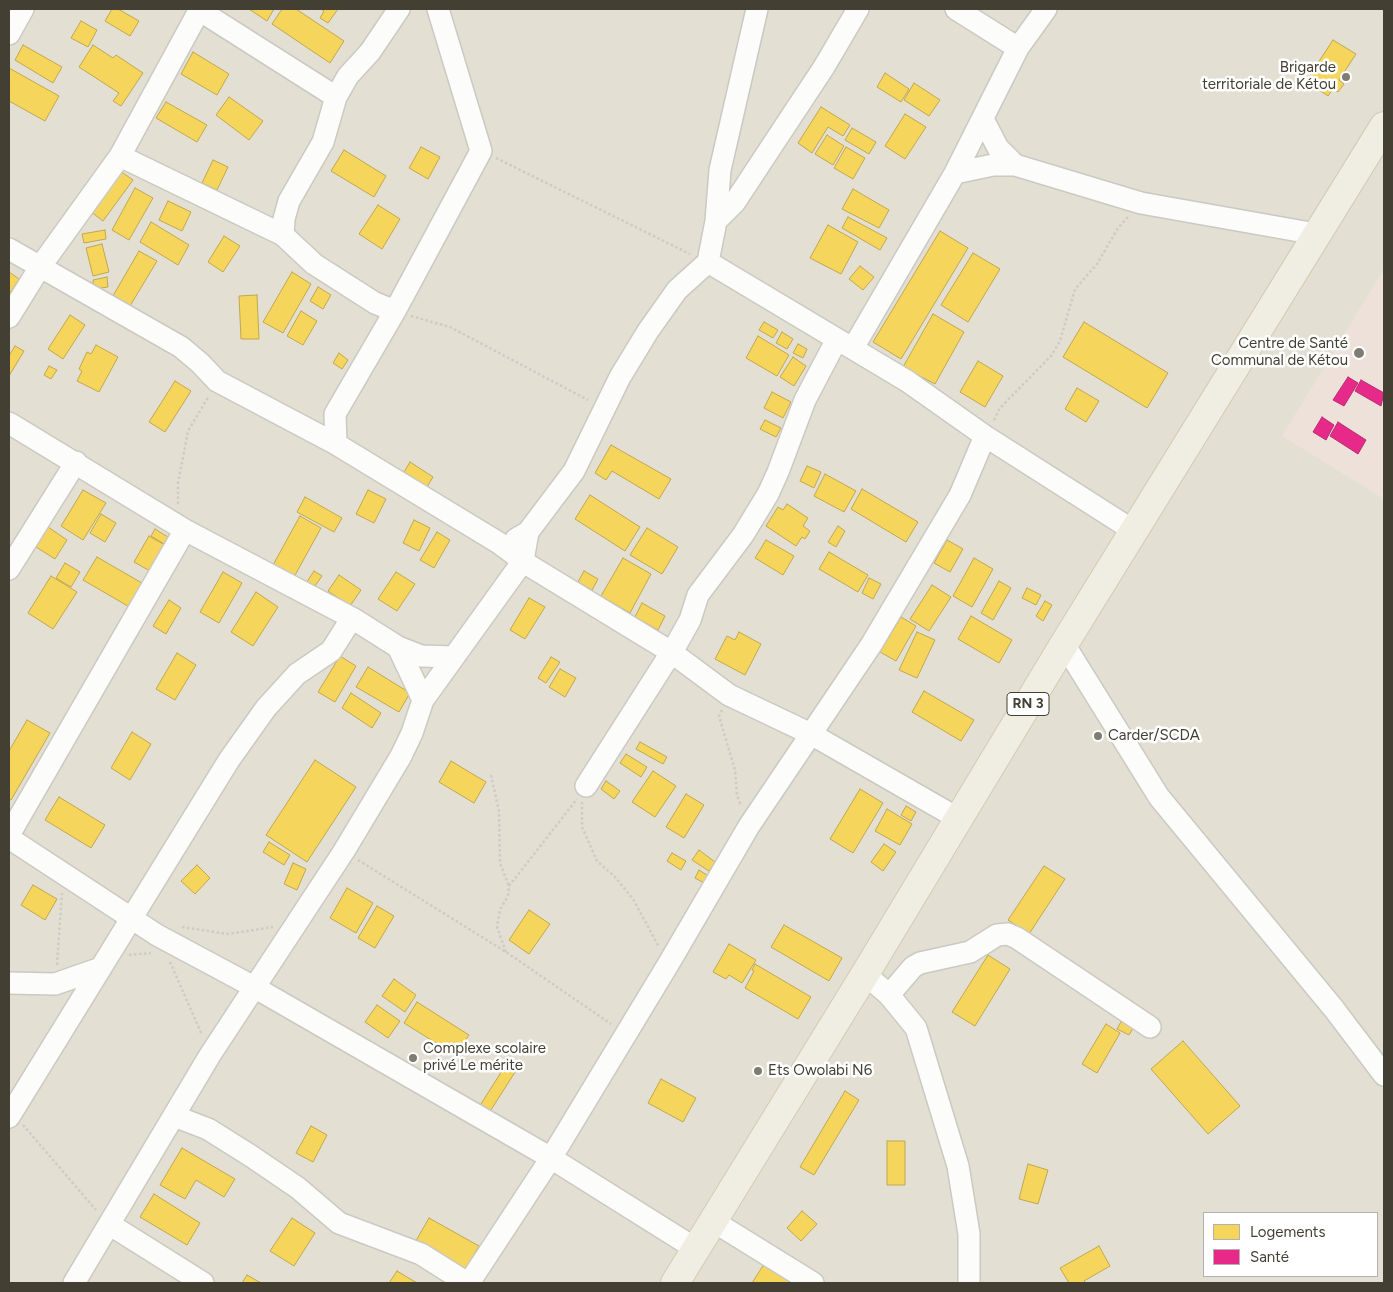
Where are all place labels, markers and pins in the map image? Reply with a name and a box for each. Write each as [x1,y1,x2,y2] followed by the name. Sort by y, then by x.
[1202,59,1336,94] place label: Brigarde territoriale de Kétou
[1340,71,1352,83] marker: Brigarde territoriale de Kétou
[1211,335,1348,370] place label: Centre de Santé Communal de Kétou
[1352,346,1366,360] marker: Centre de Santé Communal de Kétou
[1108,727,1200,745] place label: Carder/SCDA
[1092,730,1104,742] marker: Carder/SCDA
[423,1040,546,1075] place label: Complexe scolaire privé Le mérite
[407,1052,419,1064] marker: Complexe scolaire privé Le mérite
[768,1062,872,1080] place label: Ets Owolabi N6
[752,1065,764,1077] marker: Ets Owolabi N6

